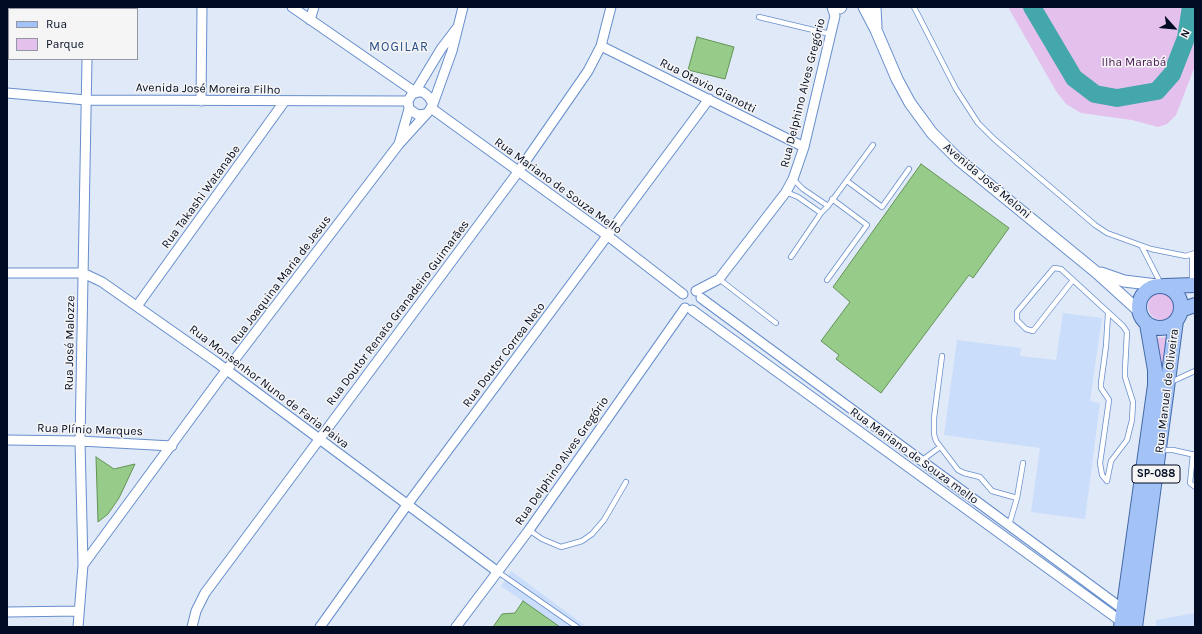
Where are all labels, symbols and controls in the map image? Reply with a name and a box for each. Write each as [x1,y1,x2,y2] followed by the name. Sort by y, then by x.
[8,8,138,60] legend
[1154,8,1194,48] north arrow
[46,17,67,31] text: Rua
[777,17,829,169] street label: Rua Delphino Alves Gregório
[1178,27,1193,40] text: N
[46,37,84,51] text: Parque
[369,39,429,55] district label: MOGILAR
[657,55,759,117] street label: Rua Otavio Gianotti
[1102,56,1166,70] park label: Ilha Marabá
[136,81,280,97] street label: Avenida José Moreira Filho
[491,135,625,237] street label: Rua Mariano de Souza Mello
[940,140,1034,222] street label: Avenida José Meloni
[159,143,243,251] street label: Rua Takashi Watanabe
[228,213,334,347] street label: Rua Joaquina Maria de Jesus
[324,218,472,408] street label: Rua Doutor Renato Granadeiro Guimarães
[62,295,78,391] street label: Rua José Malozze
[460,300,548,410] street label: Rua Doutor Correa Neto
[186,322,352,452] street label: Rua Monsenhor Nuno de Faria Paiva
[1152,328,1182,454] street label: Rua Manuel de Oliveira
[512,394,612,528] street label: Rua Delphino Alves Gregório
[847,405,981,507] street label: Rua Mariano de Souza mello
[37,421,143,439] street label: Rua Plínio Marques
[1132,465,1180,483] road number: SP-088

